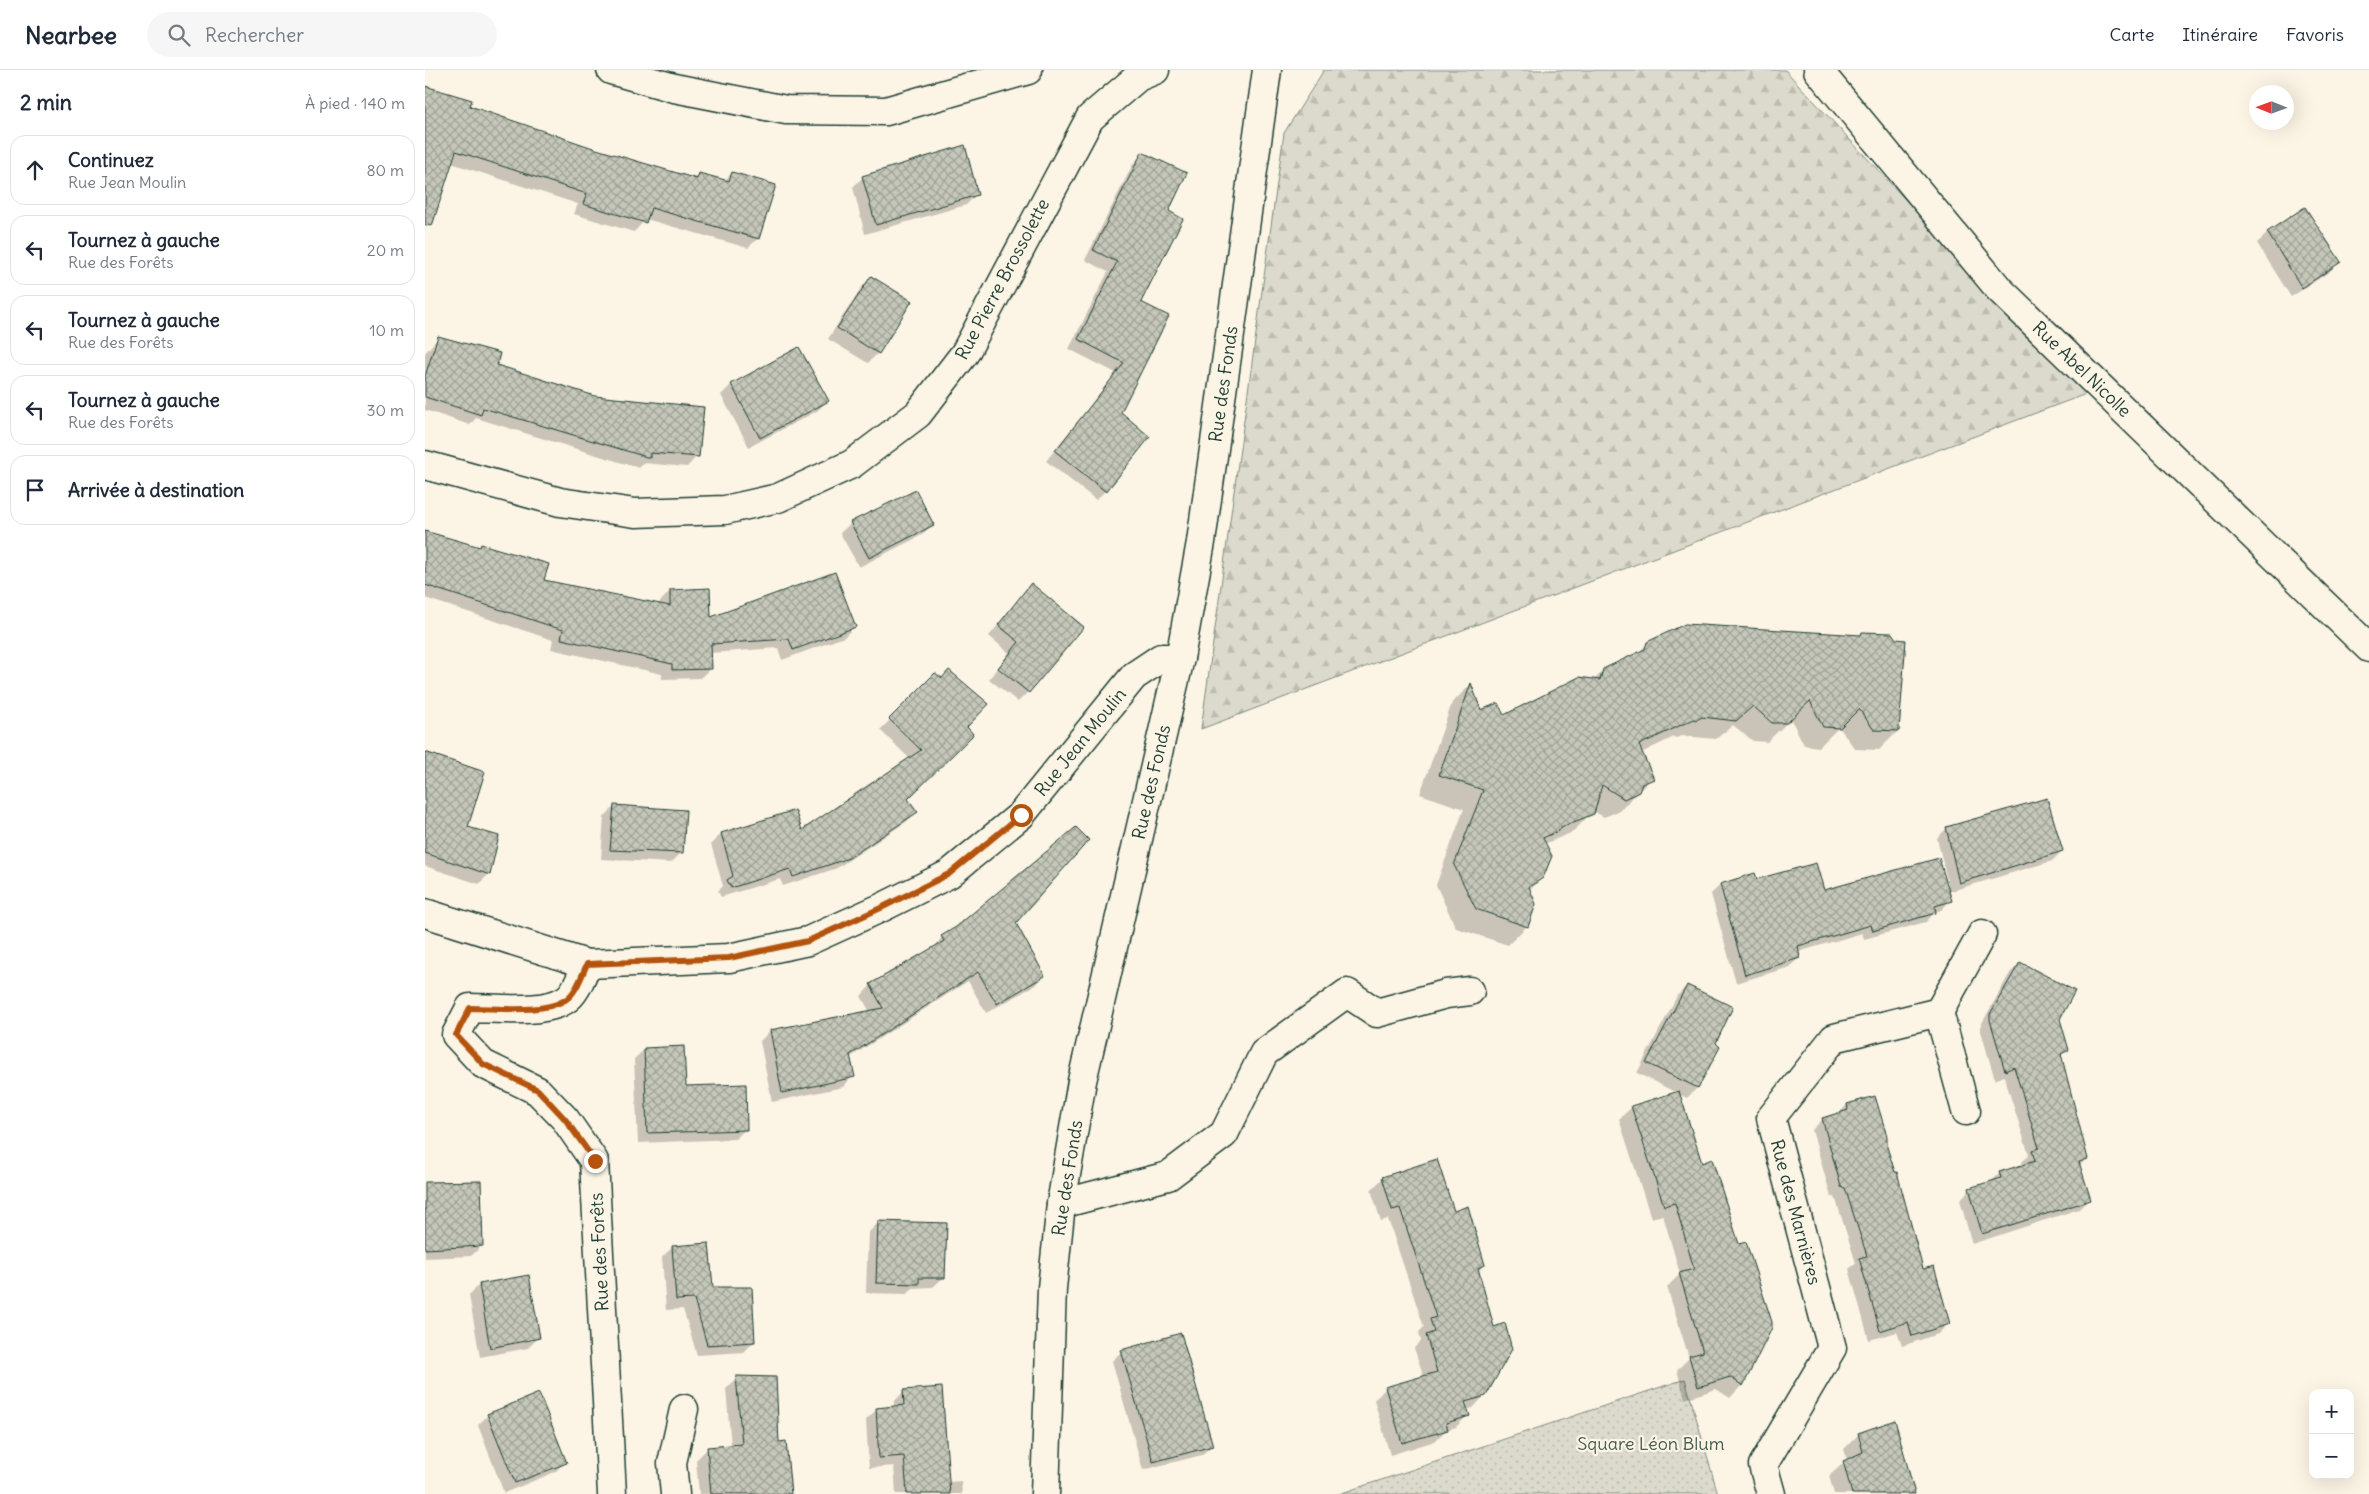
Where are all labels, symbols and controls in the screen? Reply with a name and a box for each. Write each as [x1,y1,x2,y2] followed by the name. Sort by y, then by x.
[147,12,497,57] search box
[25,20,117,50] text: Nearbee
[165,21,193,49] icon: search
[205,23,304,47] text: Rechercher
[2109,23,2154,46] text: Carte
[2182,23,2258,46] text: Itinéraire
[2286,23,2344,46] text: Favoris
[2249,85,2294,130] north arrow
[20,89,72,116] text: 2 min
[305,93,405,113] text: À pied · 140 m
[68,148,154,172] text: Continuez
[21,156,49,184] icon: ahead
[366,160,404,180] text: 80 m
[68,172,186,192] text: Rue Jean Moulin
[950,194,1054,364] street label: Rue Pierre Brossolette
[68,228,220,252] text: Tournez à gauche
[21,236,49,264] icon: left
[367,240,404,260] text: 20 m
[68,252,174,272] text: Rue des Forêts
[68,308,220,332] text: Tournez à gauche
[21,316,49,344] icon: left
[2028,316,2136,422] street label: Rue Abel Nicolle
[369,320,404,340] text: 10 m
[1203,324,1243,444] street label: Rue des Fonds
[68,332,174,352] text: Rue des Forêts
[68,388,220,412] text: Tournez à gauche
[21,396,49,424] icon: left
[367,400,404,420] text: 30 m
[68,412,174,432] text: Rue des Forêts
[21,476,49,504] icon: arrive
[68,478,244,502] text: Arrivée à destination
[1029,683,1131,801] street label: Rue Jean Moulin
[1127,722,1175,842] street label: Rue des Fonds
[1010,804,1033,827] route start
[1046,1118,1088,1238] street label: Rue des Fonds
[1766,1137,1826,1287] street label: Rue des Marnières
[584,1150,607,1173] route end
[584,1192,614,1312] street label: Rue des Forêts
[2309,1389,2354,1479] map controls
[2309,1389,2354,1434] button: +
[1577,1432,1725,1455] park label: Square Léon Blum
[2309,1434,2354,1479] button: −

